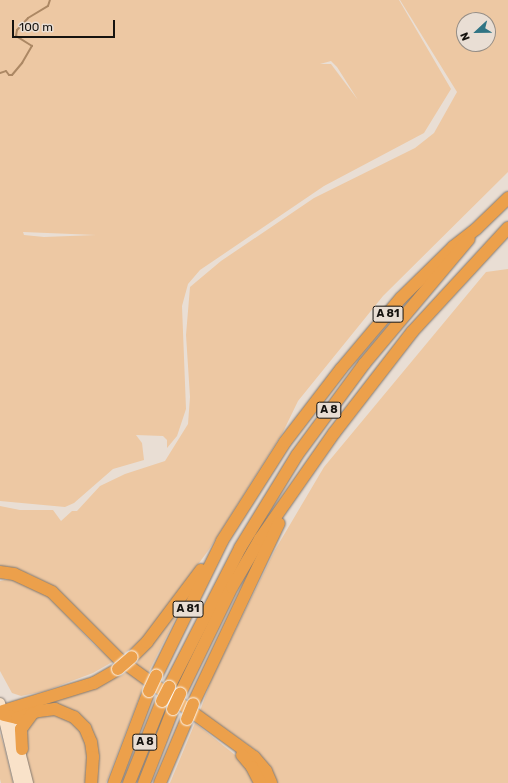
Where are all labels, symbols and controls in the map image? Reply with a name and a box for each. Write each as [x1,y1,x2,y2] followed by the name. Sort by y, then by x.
[14,12,117,38] scale bar
[456,12,496,52] north arrow
[19,20,53,34] text: 100 m
[458,30,473,42] text: N
[372,305,404,323] road number: A 81
[316,401,342,419] road number: A 8
[172,600,204,618] road number: A 81
[132,733,158,751] road number: A 8

